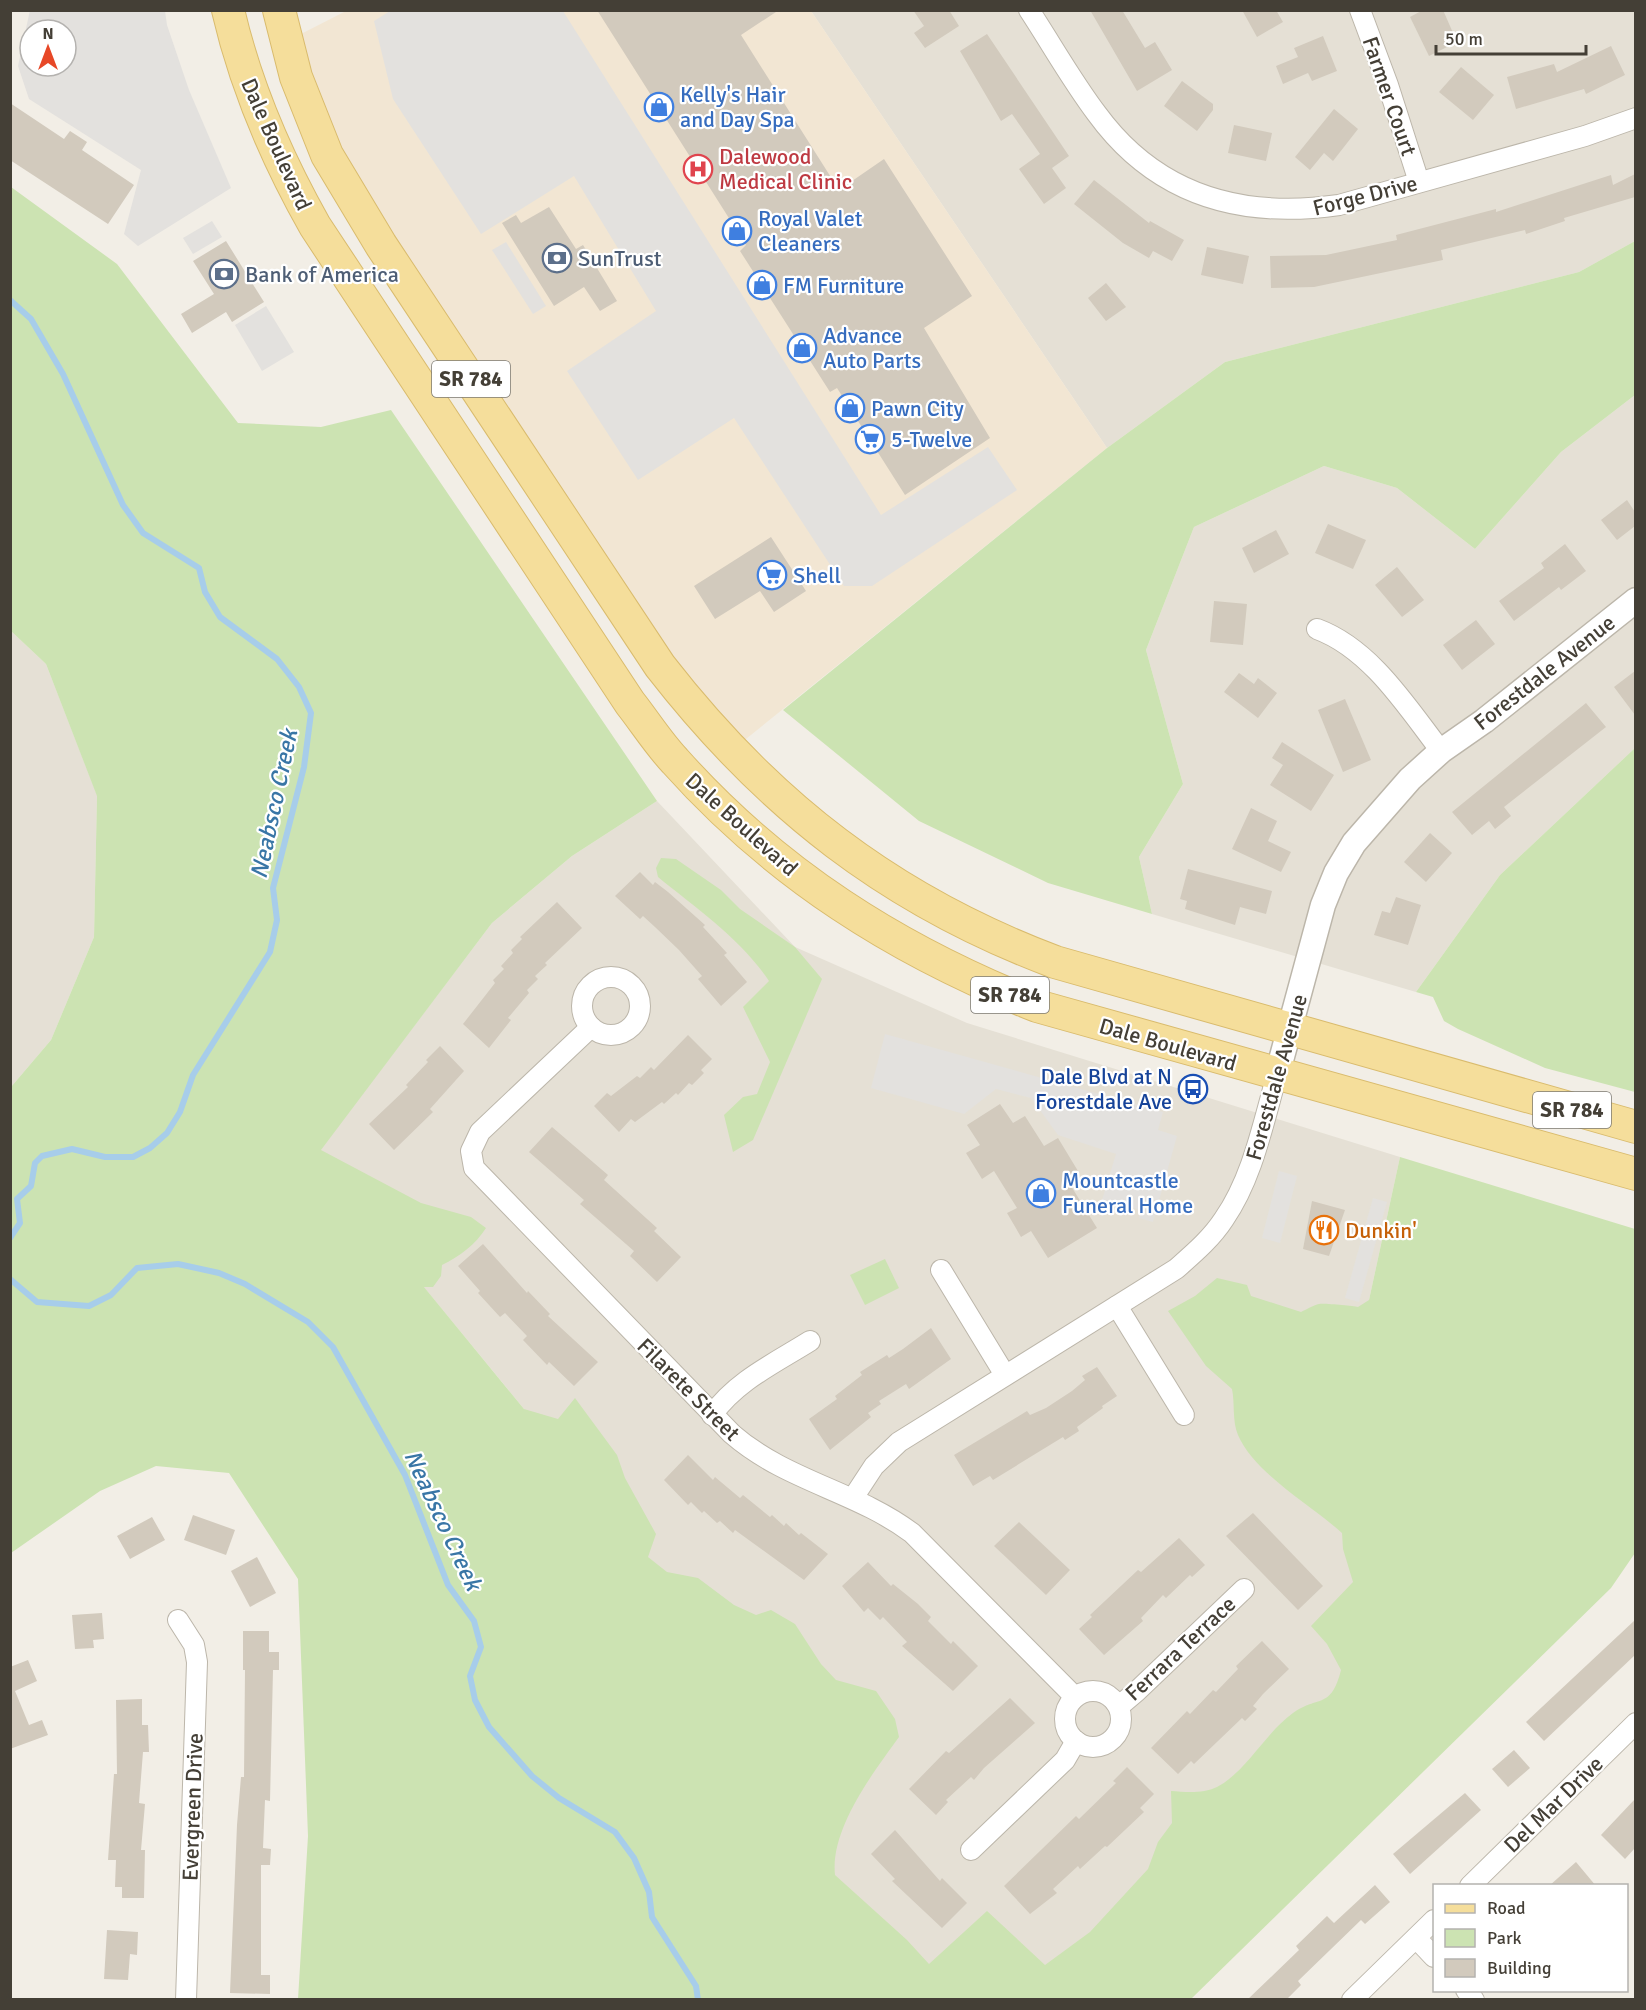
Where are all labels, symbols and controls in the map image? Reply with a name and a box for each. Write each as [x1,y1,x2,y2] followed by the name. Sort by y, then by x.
[18,18,78,78] north arrow
[1436,18,1586,56] scale bar
[42,24,54,44] text: N
[1445,28,1483,50] text: 50 m
[1357,33,1423,160] street label: Farmer Court
[235,74,318,214] street label: Dale Boulevard
[680,81,795,133] place label: Kelly's Hair and Day Spa
[643,91,675,123] shop icon: Kelly's Hair and Day Spa
[719,143,852,195] place label: Dalewood Medical Clinic
[682,153,714,185] hospital icon: Dalewood Medical Clinic
[1310,169,1420,222] street label: Forge Drive
[758,205,863,257] place label: Royal Valet Cleaners
[721,215,753,247] shop icon: Royal Valet Cleaners
[541,242,573,274] bank icon: SunTrust
[578,245,662,272] place label: SunTrust
[208,258,240,290] bank icon: Bank of America
[245,261,399,288] place label: Bank of America
[746,269,778,301] shop icon: FM Furniture
[783,272,904,299] place label: FM Furniture
[823,322,921,374] place label: Advance Auto Parts
[786,332,818,364] shop icon: Advance Auto Parts
[432,361,510,397] road number: SR 784
[834,392,866,424] shop icon: Pawn City
[871,395,965,422] place label: Pawn City
[854,423,886,455] supermarket icon: 5-Twelve
[891,426,972,453] place label: 5-Twelve
[756,559,788,591] supermarket icon: Shell
[793,562,841,589] place label: Shell
[1468,609,1620,736] street label: Forestdale Avenue
[244,725,305,881] water label: Neabsco Creek
[680,767,803,882] street label: Dale Boulevard
[971,977,1049,1013] road number: SR 784
[1240,991,1313,1163] street label: Forestdale Avenue
[1096,1012,1240,1077] street label: Dale Boulevard
[1035,1063,1172,1115] place label: Dale Blvd at N Forestdale Ave
[1177,1073,1209,1105] bus stop icon: Dale Blvd at N Forestdale Ave
[1533,1092,1611,1128] road number: SR 784
[1062,1167,1193,1219] place label: Mountcastle Funeral Home
[1025,1177,1057,1209] shop icon: Mountcastle Funeral Home
[1308,1214,1340,1246] restaurant icon: Dunkin'
[1345,1217,1417,1244] place label: Dunkin'
[632,1332,746,1447] street label: Filarete Street
[397,1445,489,1597] water label: Neabsco Creek
[1119,1590,1241,1706] street label: Ferrara Terrace
[176,1733,209,1881] street label: Evergreen Drive
[1498,1750,1609,1858] street label: Del Mar Drive
[1433,1884,1628,1992] legend
[1487,1897,1526,1919] text: Road
[1487,1927,1522,1949] text: Park
[1487,1957,1551,1979] text: Building

